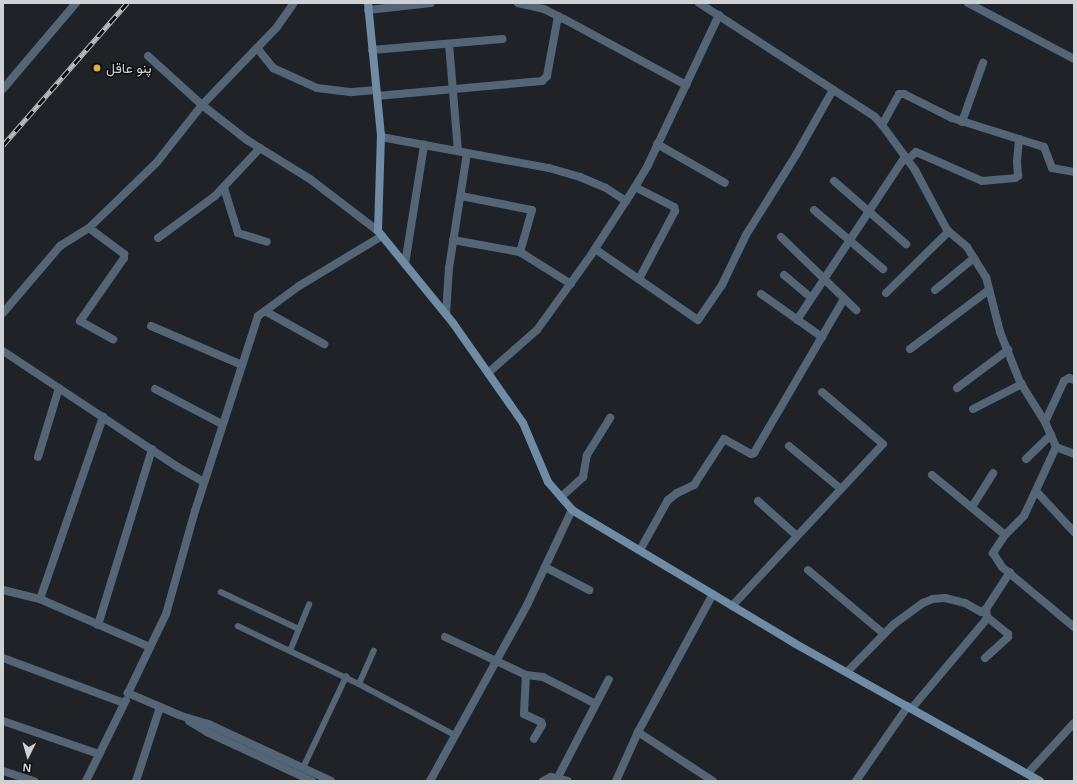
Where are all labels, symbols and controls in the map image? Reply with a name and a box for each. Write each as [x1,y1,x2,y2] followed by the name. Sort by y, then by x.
[106,60,152,76] place label: پنو عاقل
[91,62,103,74] marker: پنو عاقل
[8,736,48,776] north arrow
[22,761,32,776] text: N

